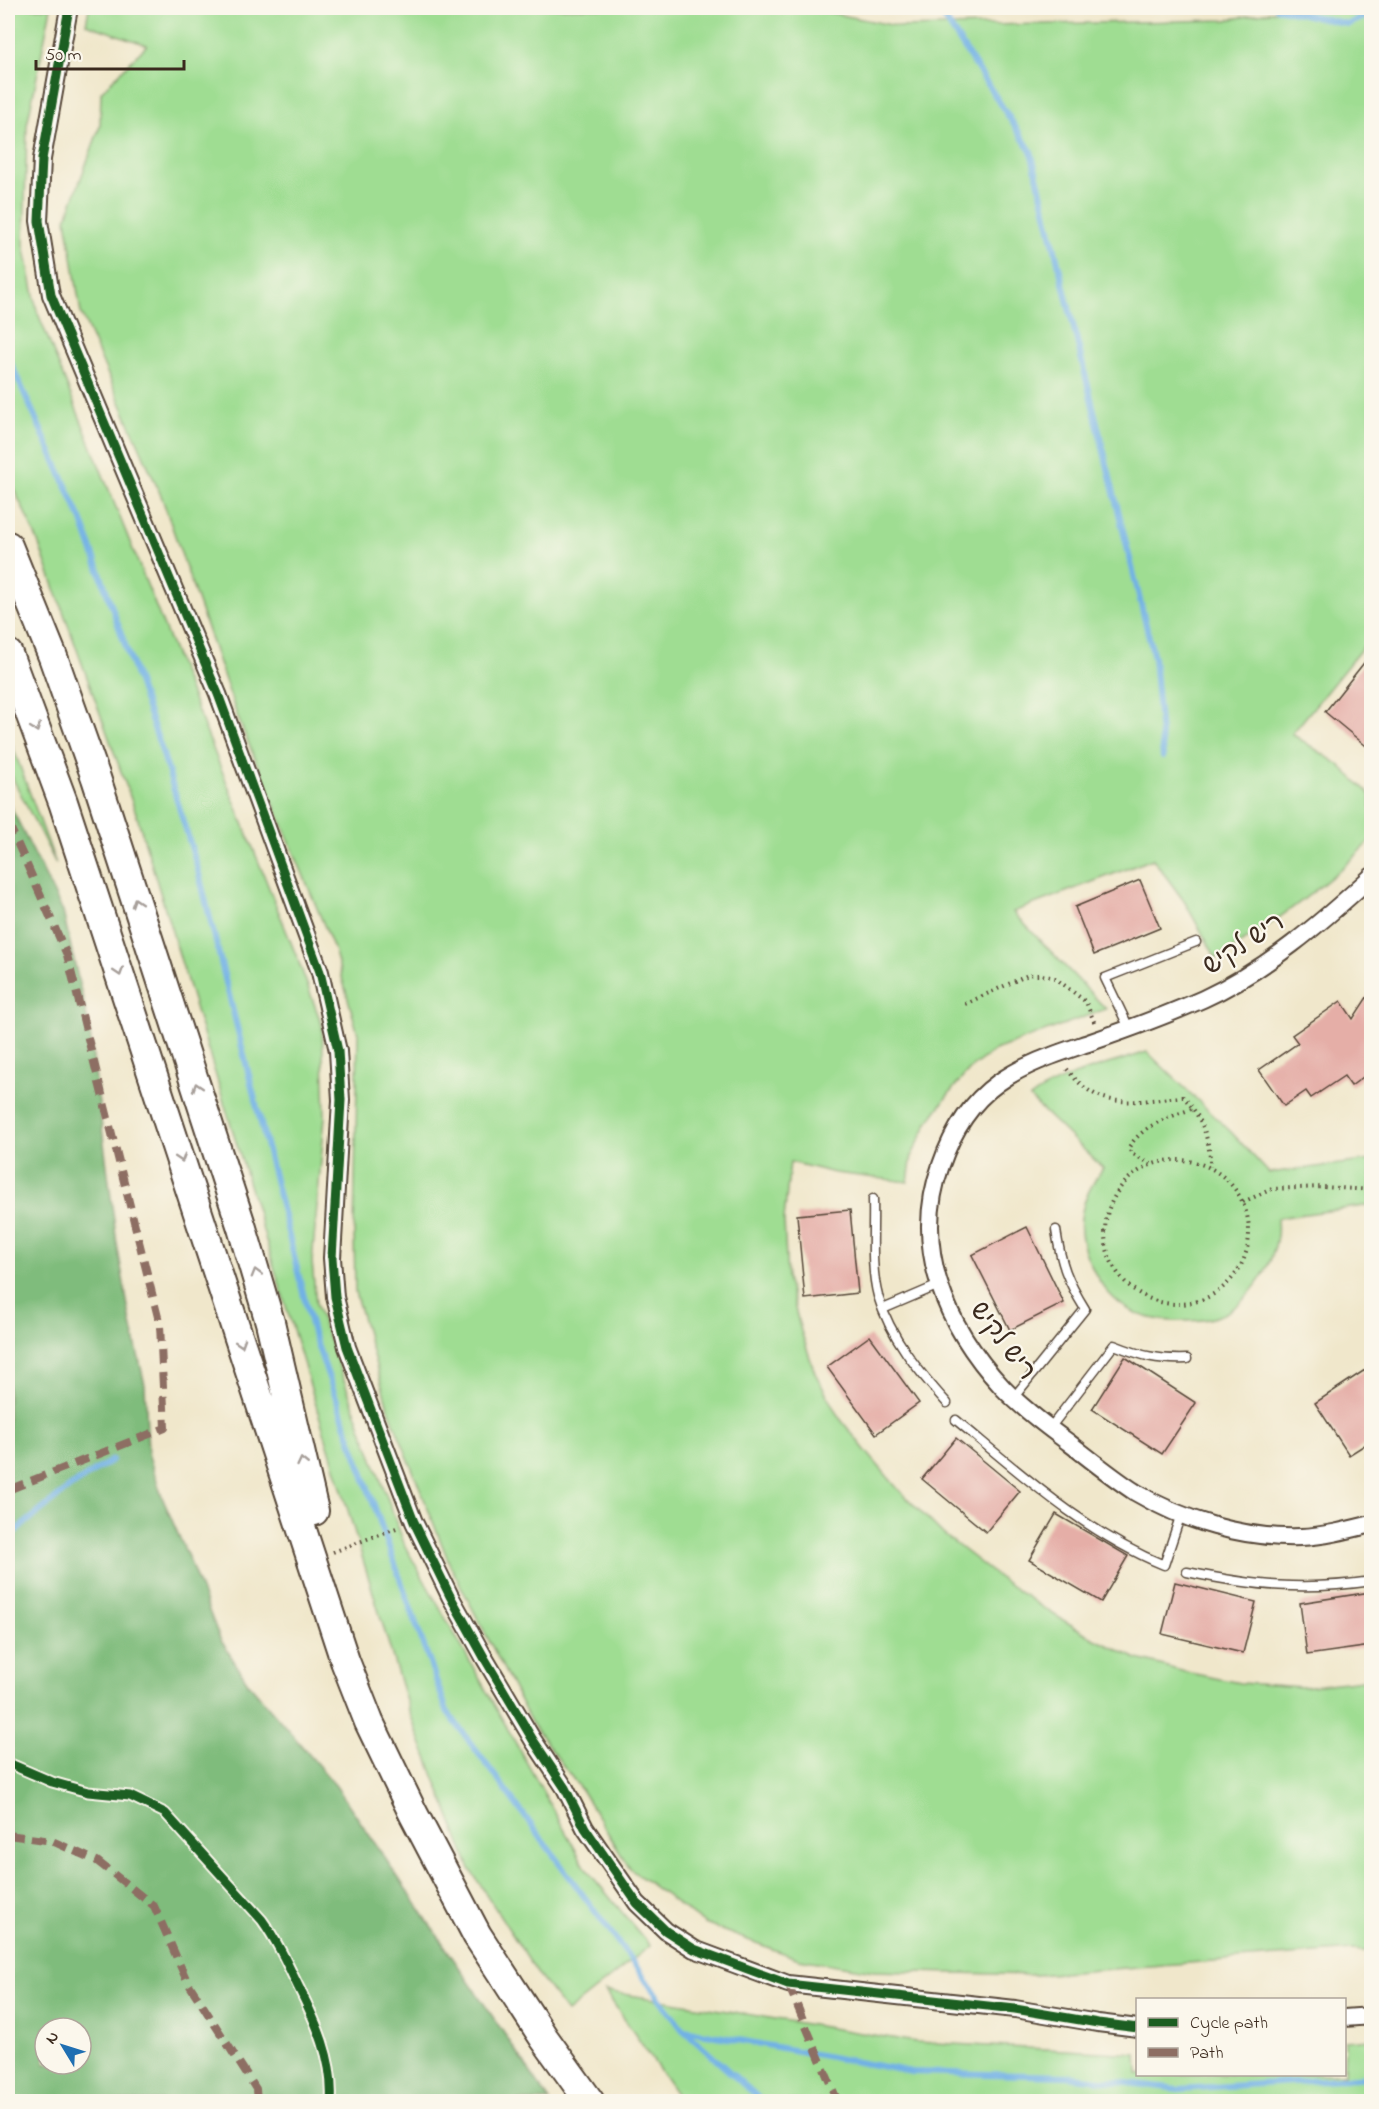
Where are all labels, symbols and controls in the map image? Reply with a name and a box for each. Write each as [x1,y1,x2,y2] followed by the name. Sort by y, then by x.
[36,33,184,71] scale bar
[45,43,82,69] text: 50 m
[29,722,41,733] one-way arrow
[131,897,144,908] one-way arrow
[1196,904,1293,986] street label: ריש לקיש
[112,966,125,977] one-way arrow
[191,1082,204,1093] one-way arrow
[173,1152,186,1163] one-way arrow
[251,1268,263,1279] one-way arrow
[959,1294,1045,1389] street label: ריש לקיש
[234,1337,246,1348] one-way arrow
[297,1458,310,1468] one-way arrow
[1136,1998,1346,2076] legend
[1190,2011,1268,2037] text: Cycle path
[33,2016,93,2076] north arrow
[40,2026,66,2050] text: N
[1190,2041,1224,2067] text: Path

